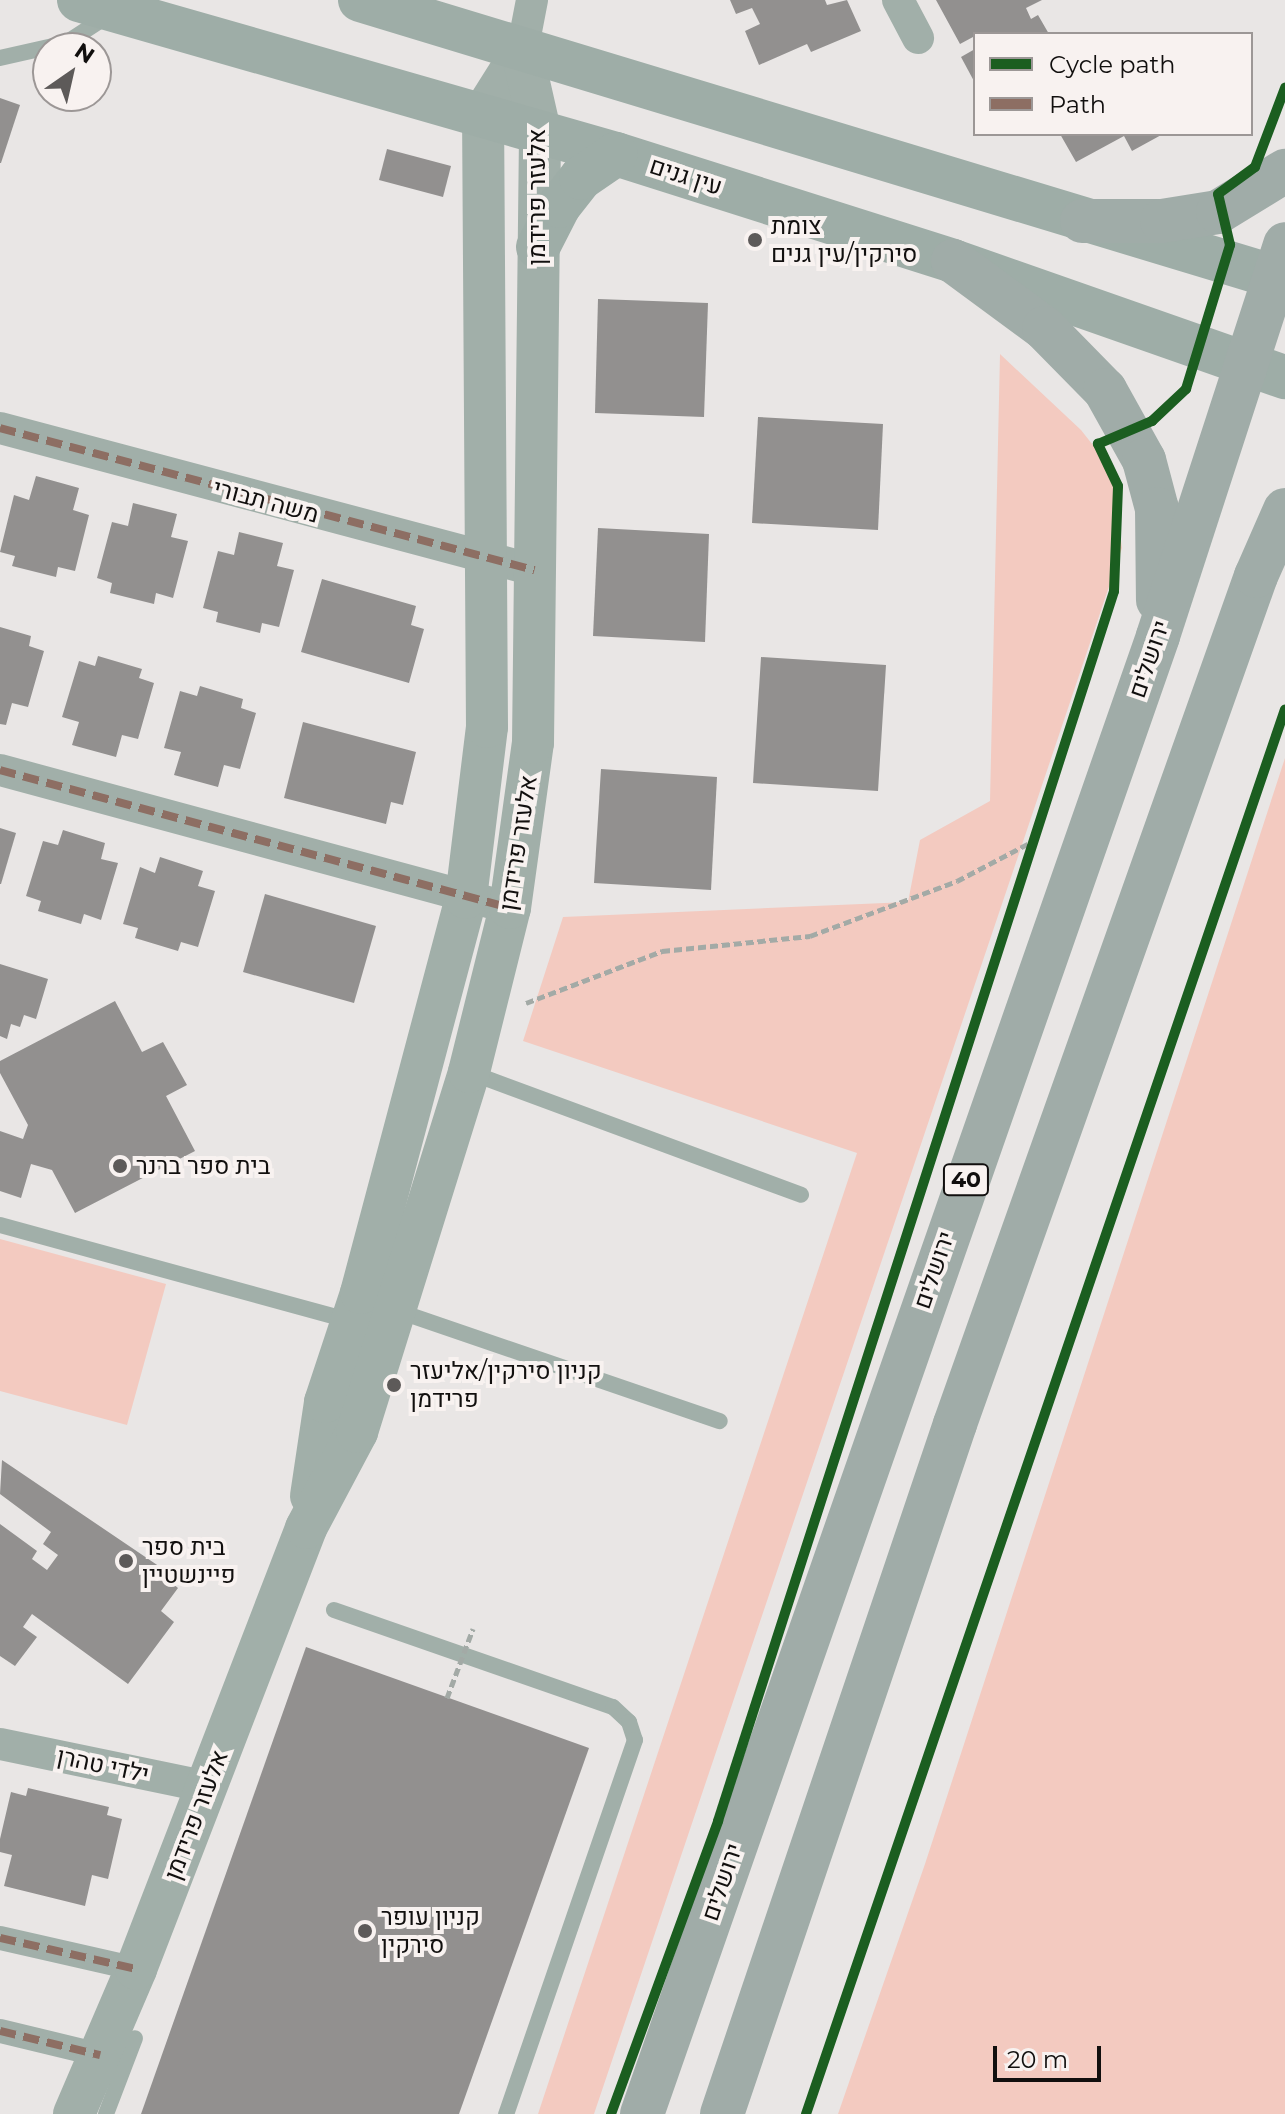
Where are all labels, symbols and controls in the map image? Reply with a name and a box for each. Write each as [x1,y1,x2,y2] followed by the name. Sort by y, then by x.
[32,32,112,112] north arrow
[973,32,1253,136] legend
[70,37,100,70] text: N
[1049,50,1176,79] text: Cycle path
[1049,90,1106,119] text: Path
[523,129,551,265] street label: אלעזר פרידמן
[646,151,726,201] street label: עין גנים
[771,212,917,268] place label: צומת סירקין/עין גנים
[746,231,764,249] marker: צומת סירקין/עין גנים
[210,473,322,529] street label: משה תבורי
[1122,617,1176,701] street label: ירושלים
[493,773,543,913] street label: אלעזר פרידמן
[136,1152,270,1180] place label: בית ספר ברנר
[111,1157,129,1175] marker: בית ספר ברנר
[942,1162,990,1198] road number: 40
[907,1228,961,1312] street label: ירושלים
[410,1357,602,1413] place label: קניון סירקין/אליעזר פרידמן
[385,1376,403,1394] marker: קניון סירקין/אליעזר פרידמן
[142,1533,235,1589] place label: בית ספר פיינשטיין
[117,1552,135,1570] marker: בית ספר פיינשטיין
[54,1741,152,1789] street label: ילדי טהרן
[158,1746,234,1884] street label: אלעזר פרידמן
[695,1840,749,1924] street label: ירושלים
[381,1903,480,1959] place label: קניון עופר סירקין
[356,1922,374,1940] marker: קניון עופר סירקין
[997,2030,1105,2080] scale bar
[1007,2045,1068,2074] text: 20 m

